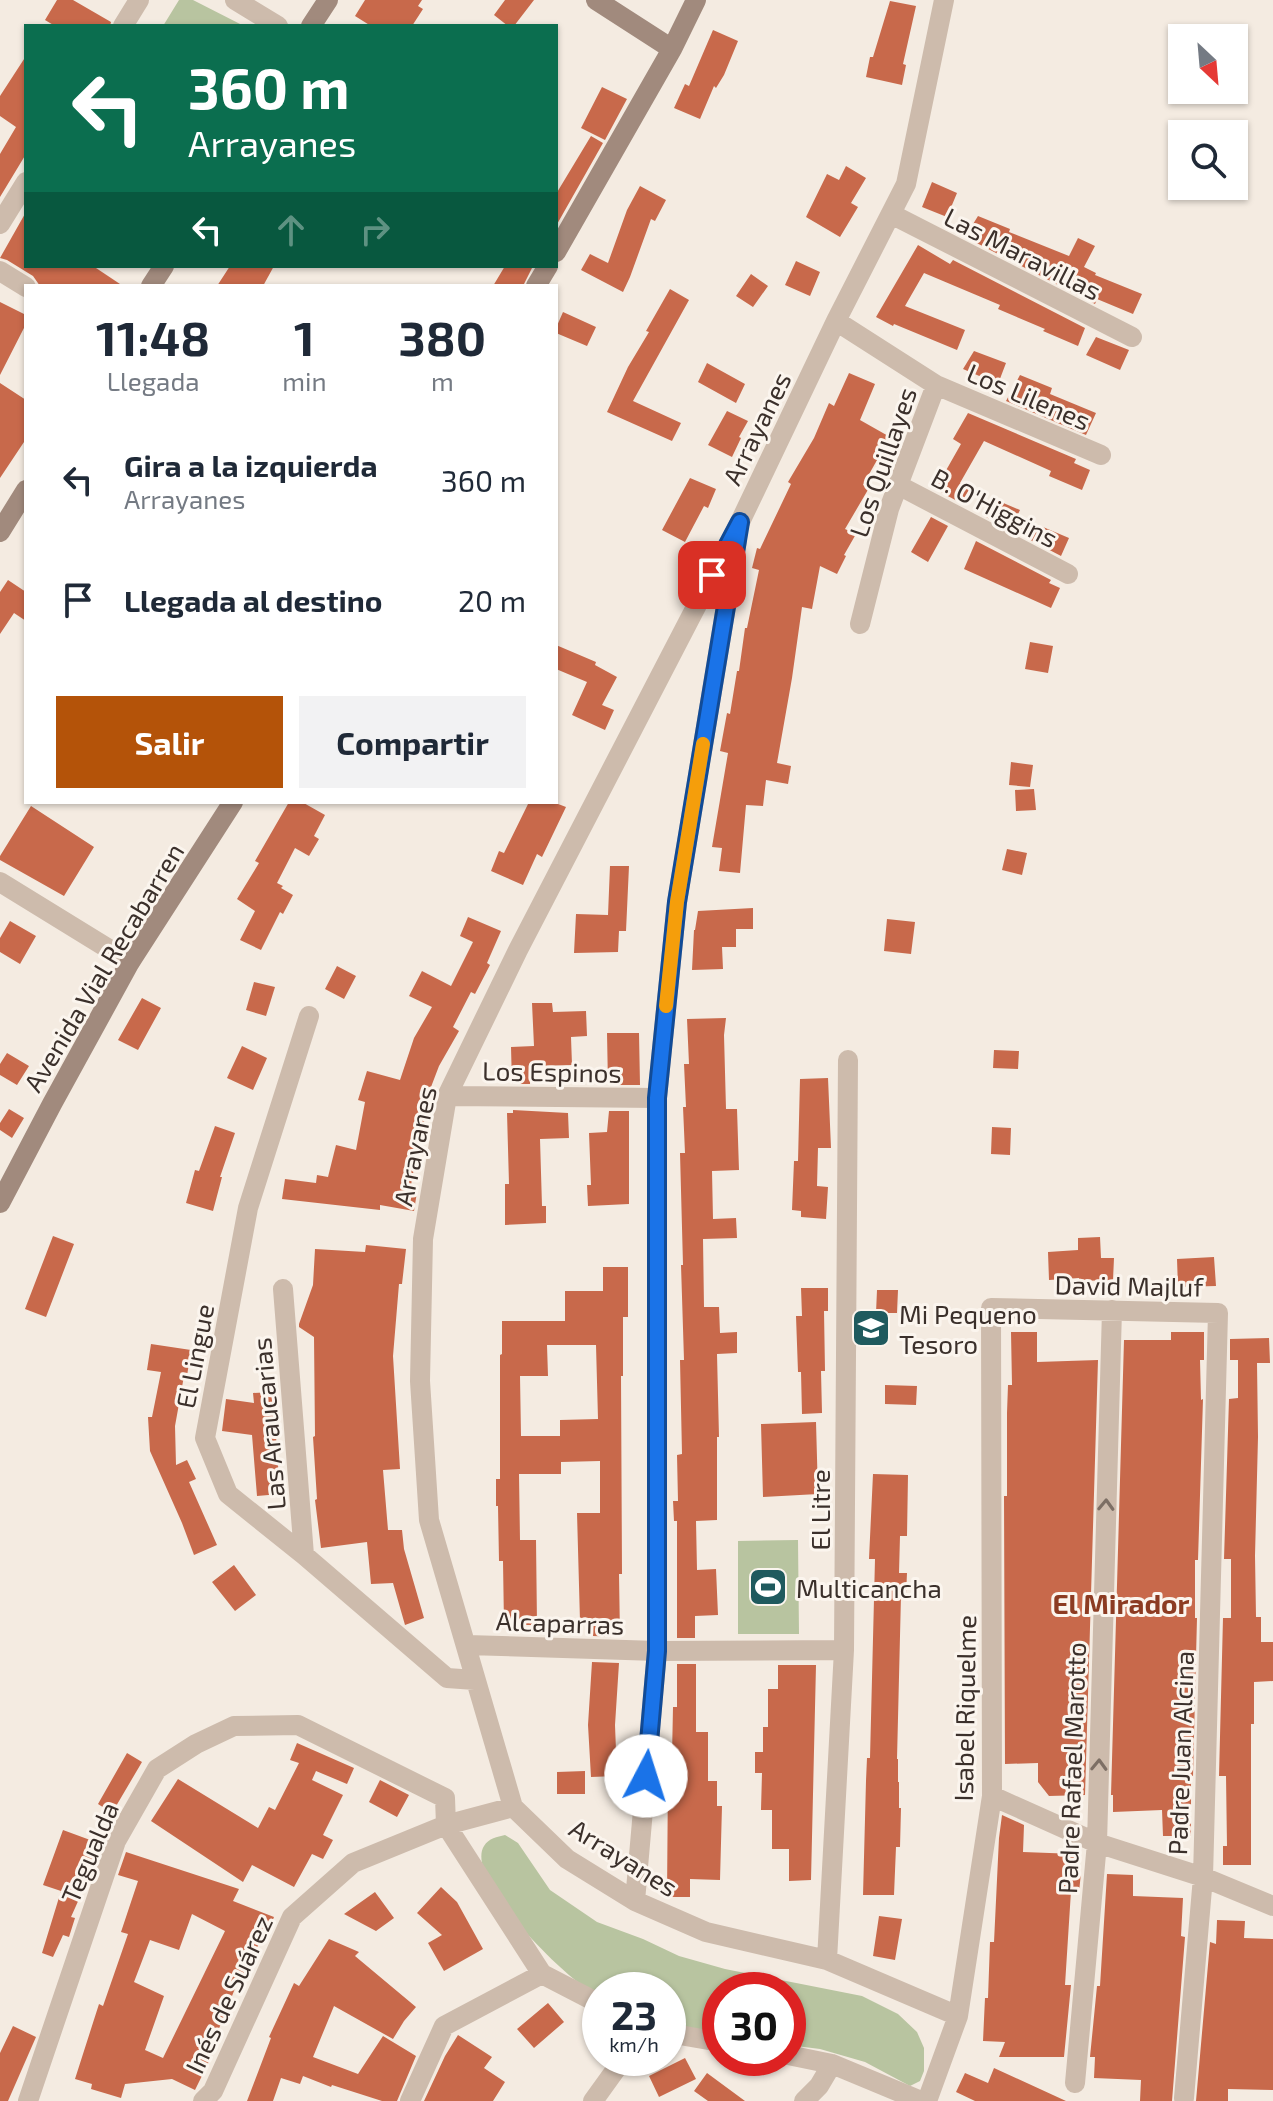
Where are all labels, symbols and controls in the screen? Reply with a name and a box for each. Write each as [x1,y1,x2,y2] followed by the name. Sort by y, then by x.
[1168,24,1248,104] north arrow
[1168,24,1248,200] map controls
[188,53,350,120] text: 360 m
[56,56,160,160] icon: left
[1168,120,1248,200] button: search
[188,121,356,164] text: Arrayanes
[940,200,1106,306] street label: Las Maravillas
[185,208,229,252] icon: left
[269,208,313,252] icon: ahead
[353,208,397,252] icon: right
[96,308,210,366] text: 11:48
[294,308,315,366] text: 1
[399,308,486,366] text: 380
[963,356,1095,436] street label: Los Lilenes
[107,365,200,396] text: Llegada
[282,365,327,396] text: min
[431,365,454,396] text: m
[715,367,797,489] street label: Arrayanes
[842,383,922,541] street label: Los Quillayes
[124,447,378,483] text: Gira a la izquierda
[56,458,100,502] icon: left
[927,461,1063,553] street label: B. O'Higgins
[441,462,526,498] text: 360 m
[124,483,245,514] text: Arrayanes
[678,541,746,609] pin
[690,553,734,597] icon: arrive
[56,578,100,622] icon: arrive
[124,582,383,618] text: Llegada al destino
[458,582,526,618] text: 20 m
[56,696,283,788] button: Salir
[299,696,526,788] button: Compartir
[17,837,189,1097] street label: Avenida Vial Recabarren
[482,1054,622,1088] street label: Los Espinos
[386,1083,442,1209] street label: Arrayanes
[1055,1268,1205,1302] street label: David Majluf
[899,1298,1037,1359] place label: Mi Pequeno Tesoro
[169,1301,219,1411] street label: El Lingue
[850,1307,892,1349] school or university icon: Mi Pequeno Tesoro
[245,1336,291,1512] street label: Las Araucarias
[804,1469,835,1551] street label: El Litre
[1098,1498,1115,1511] one-way arrow
[747,1566,789,1608] sports icon: Multicancha
[796,1572,942,1603] place label: Multicancha
[1052,1586,1190,1620] district label: El Mirador
[495,1604,625,1640] street label: Alcaparras
[947,1614,981,1802] street label: Isabel Riquelme
[1051,1641,1091,1895] street label: Padre Rafael Marotto
[1161,1650,1199,1856] street label: Padre Juan Alcina
[604,1734,688,1818] position arrow
[1090,1758,1108,1771] one-way arrow
[54,1797,124,1907] street label: Tegualda
[564,1812,684,1902] street label: Arrayanes
[178,1910,278,2078] street label: Inés de Suárez
[702,1972,806,2076] speed limit sign: 30
[611,1990,657,2038] text: 23
[609,2032,659,2056] text: km/h

